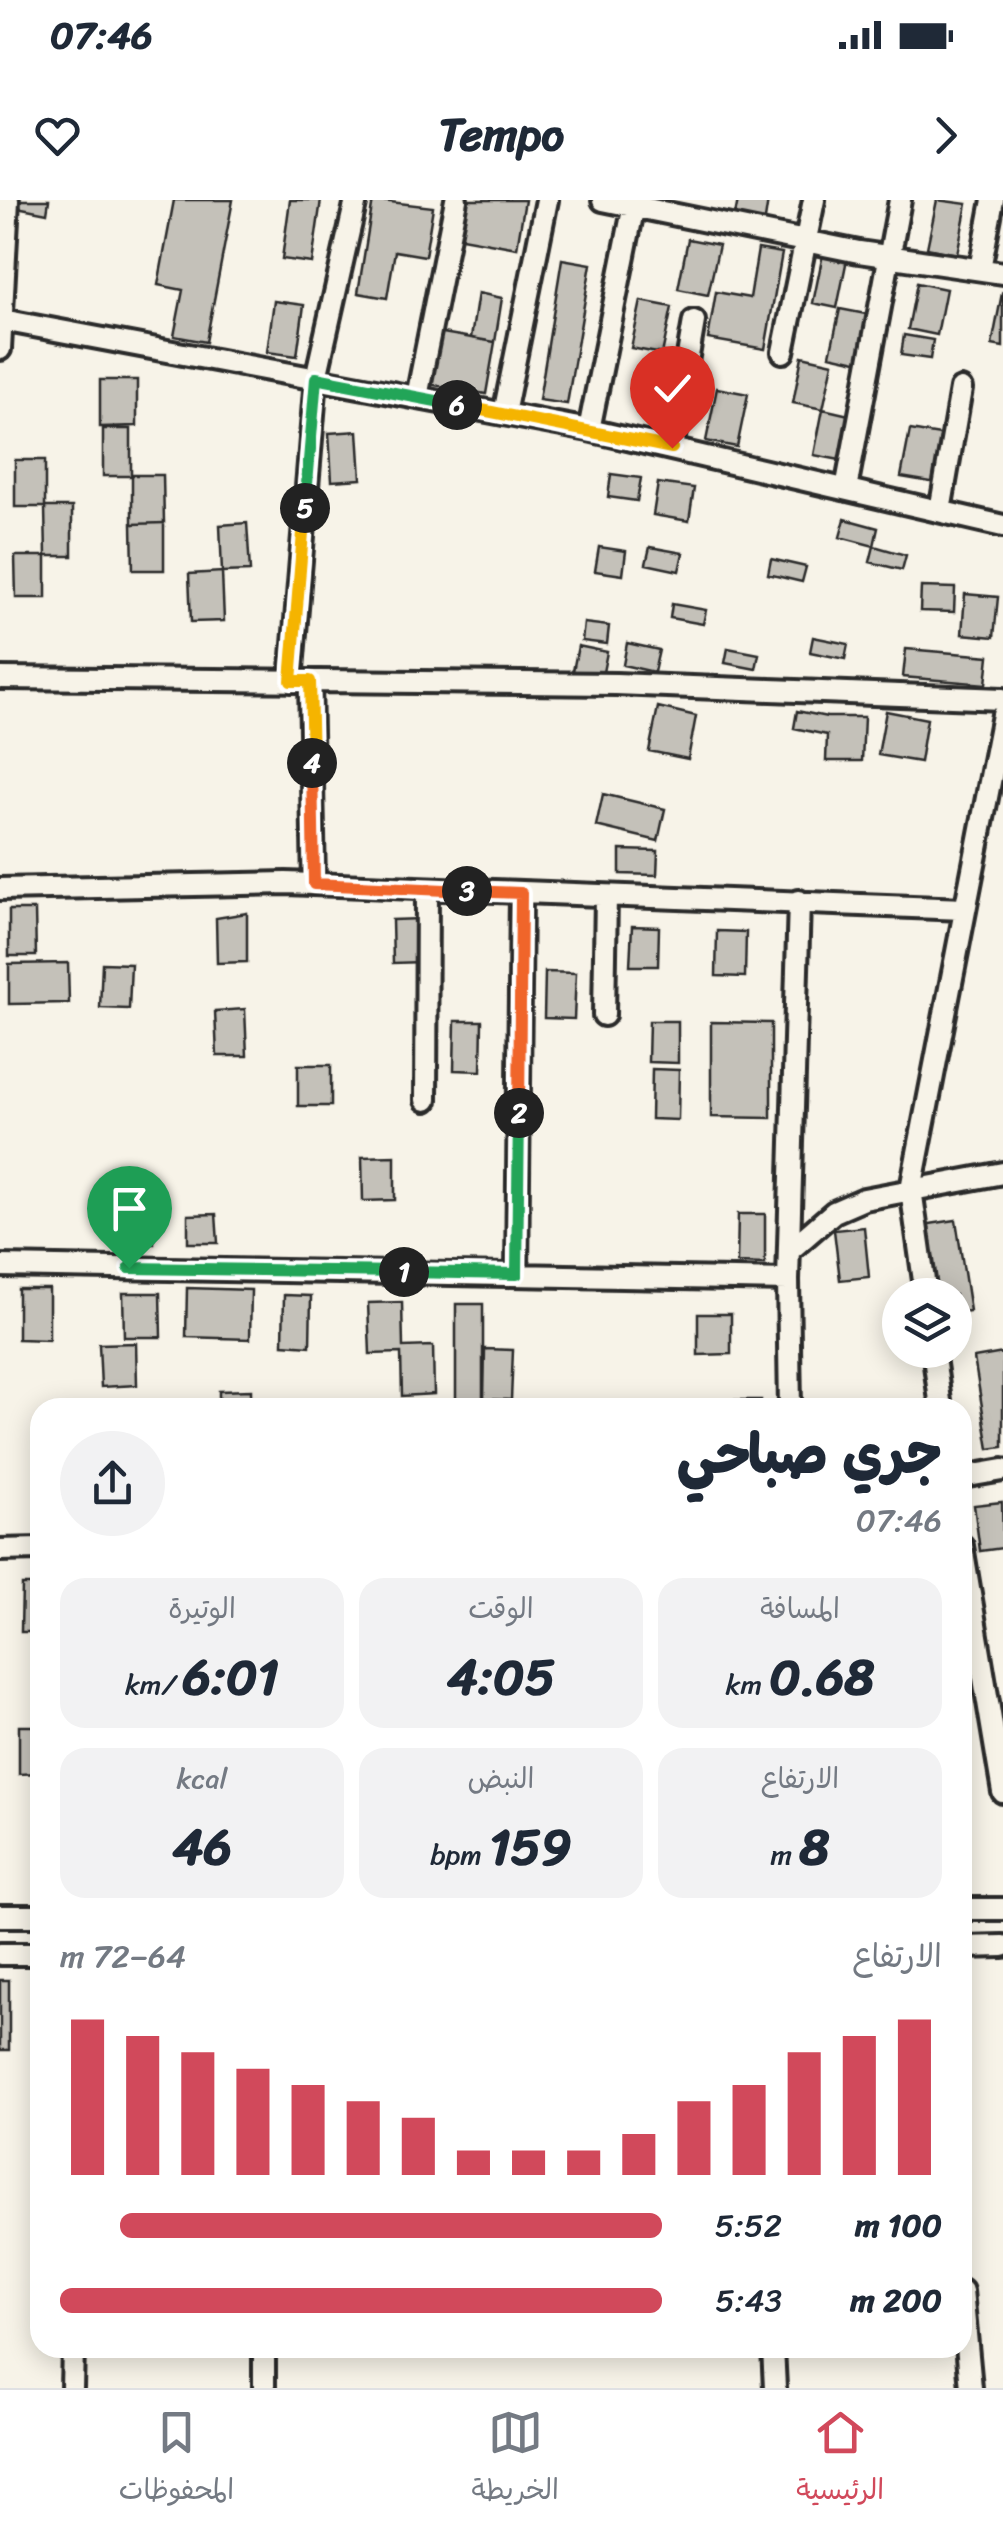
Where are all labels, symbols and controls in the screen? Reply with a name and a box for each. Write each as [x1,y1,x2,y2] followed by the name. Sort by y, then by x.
[50,2,153,69] text: 07:46
[439,95,564,175] text: Tempo
[30,108,85,163] icon: heart
[918,108,973,163] icon: forward
[630,346,715,449] pin
[645,361,700,416] icon: check
[432,380,482,430] pin: 6
[449,380,465,429] text: 6
[280,483,330,533] pin: 5
[296,483,314,532] text: 5
[287,738,337,788] pin: 4
[303,738,321,787] text: 4
[442,866,492,916] pin: 3
[459,866,475,915] text: 3
[494,1088,544,1138] pin: 2
[511,1088,527,1137] text: 2
[87,1166,172,1269] pin
[102,1181,157,1236] icon: arrive
[379,1247,429,1297] pin: 1
[398,1247,410,1296] text: 1
[882,1278,972,1368] map controls
[882,1278,972,1368] button: layers
[677,1406,942,1503] text: جري صباحي
[60,1431,165,1536] button: share
[856,1492,942,1549] text: 07:46
[168,1584,236,1633] text: الوتيرة
[468,1584,534,1633] text: الوقت
[760,1584,840,1633] text: المسافة
[182,1633,279,1722] text: 6:01
[447,1633,555,1722] text: 4:05
[769,1633,874,1722] text: 0.68
[125,1660,182,1709] text: /km
[726,1660,769,1709] text: km
[177,1754,227,1803] text: kcal
[468,1754,534,1803] text: النبض
[761,1754,839,1803] text: الارتفاع
[172,1803,232,1892] text: 46
[489,1803,572,1892] text: 159
[799,1803,829,1892] text: 8
[430,1830,489,1879] text: bpm
[771,1830,799,1879] text: m
[60,1928,186,1985] text: 64–72 m
[852,1928,942,1985] text: الارتفاع
[715,2197,782,2254] text: 5:52
[855,2197,942,2254] text: 100 m
[715,2272,782,2329] text: 5:43
[850,2272,942,2329] text: 200 m
[119,2405,234,2514] tab: المحفوظات
[472,2405,559,2514] tab: الخريطة
[796,2405,884,2514] tab: الرئيسية

